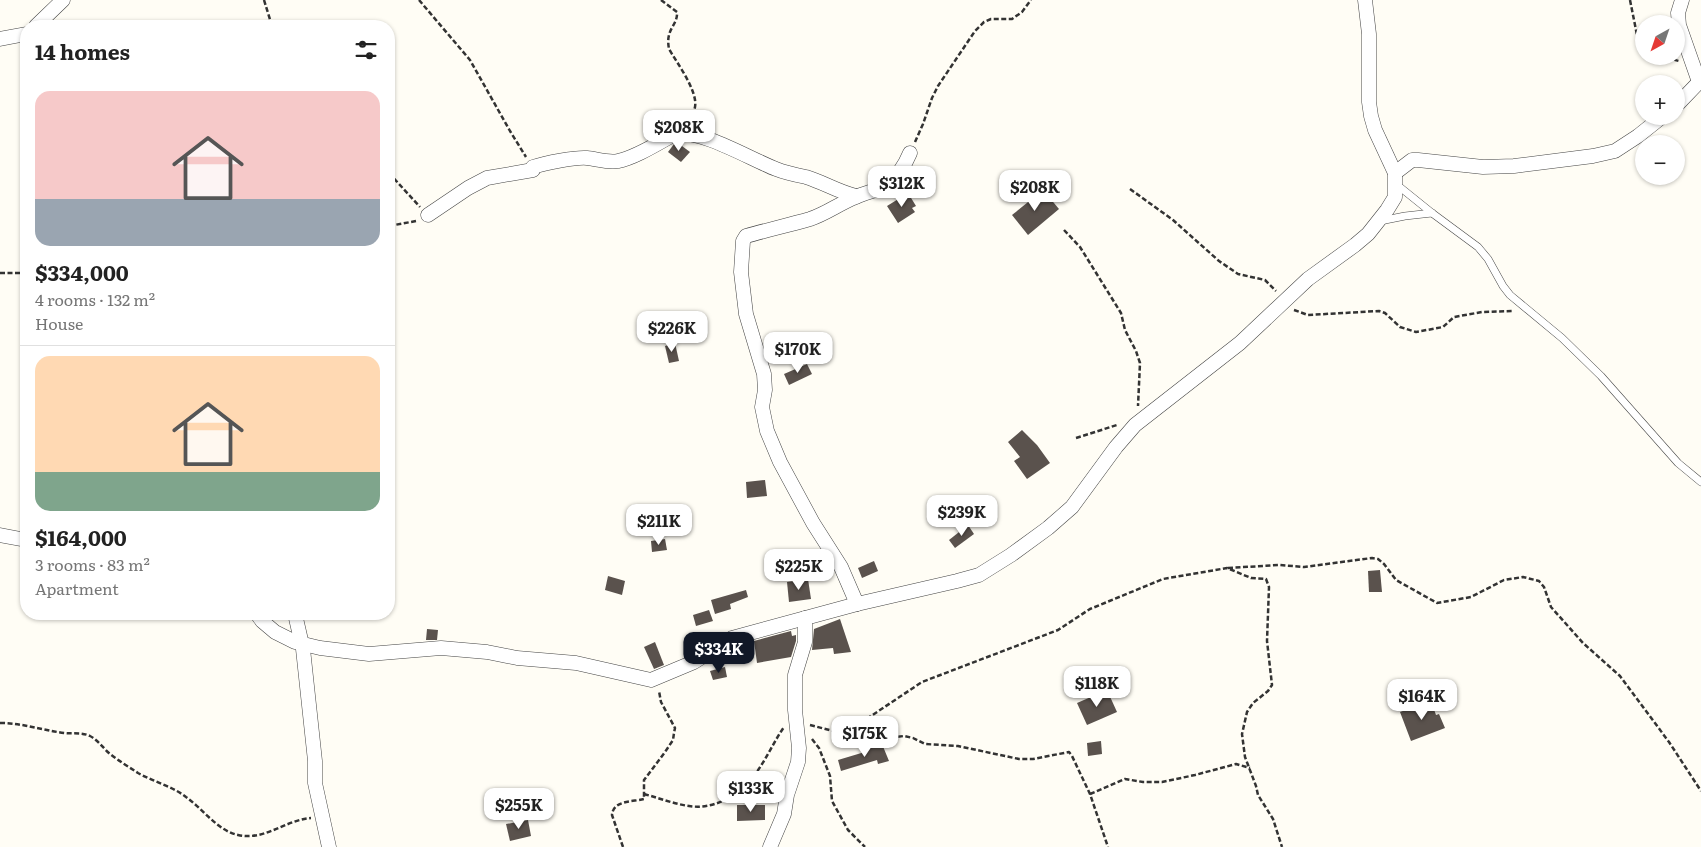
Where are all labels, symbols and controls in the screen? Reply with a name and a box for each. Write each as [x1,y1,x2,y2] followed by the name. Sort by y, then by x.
[1635,15,1685,65] north arrow
[1635,15,1685,185] map controls
[35,35,130,66] text: 14 homes
[352,36,380,64] icon: filters
[1635,75,1685,125] button: +
[644,110,714,152] pin: $208K
[654,114,704,138] text: $208K
[163,123,253,213] icon: home
[1635,135,1685,185] button: −
[867,166,937,208] pin: $312K
[879,170,925,194] text: $312K
[1000,170,1070,212] pin: $208K
[1010,174,1060,198] text: $208K
[35,256,129,287] text: $334,000
[35,287,155,311] text: 4 rooms · 132 m²
[637,310,707,353] pin: $226K
[35,311,83,335] text: House
[648,315,696,339] text: $226K
[763,332,833,374] pin: $170K
[775,336,821,360] text: $170K
[163,389,253,479] icon: home
[927,494,997,537] pin: $239K
[938,499,986,523] text: $239K
[624,504,694,546] pin: $211K
[637,508,681,532] text: $211K
[35,521,127,552] text: $164,000
[764,548,834,591] pin: $225K
[35,552,150,576] text: 3 rooms · 83 m²
[775,553,823,577] text: $225K
[35,576,119,600] text: Apartment
[684,632,754,674] pin: $334K
[694,636,744,660] text: $334K
[1062,666,1132,708] pin: $118K
[1075,670,1119,694] text: $118K
[1387,678,1457,721] pin: $164K
[1398,683,1446,707] text: $164K
[830,716,900,758] pin: $175K
[842,720,888,744] text: $175K
[716,770,786,813] pin: $133K
[728,775,774,799] text: $133K
[484,788,554,830] pin: $255K
[495,792,543,816] text: $255K

